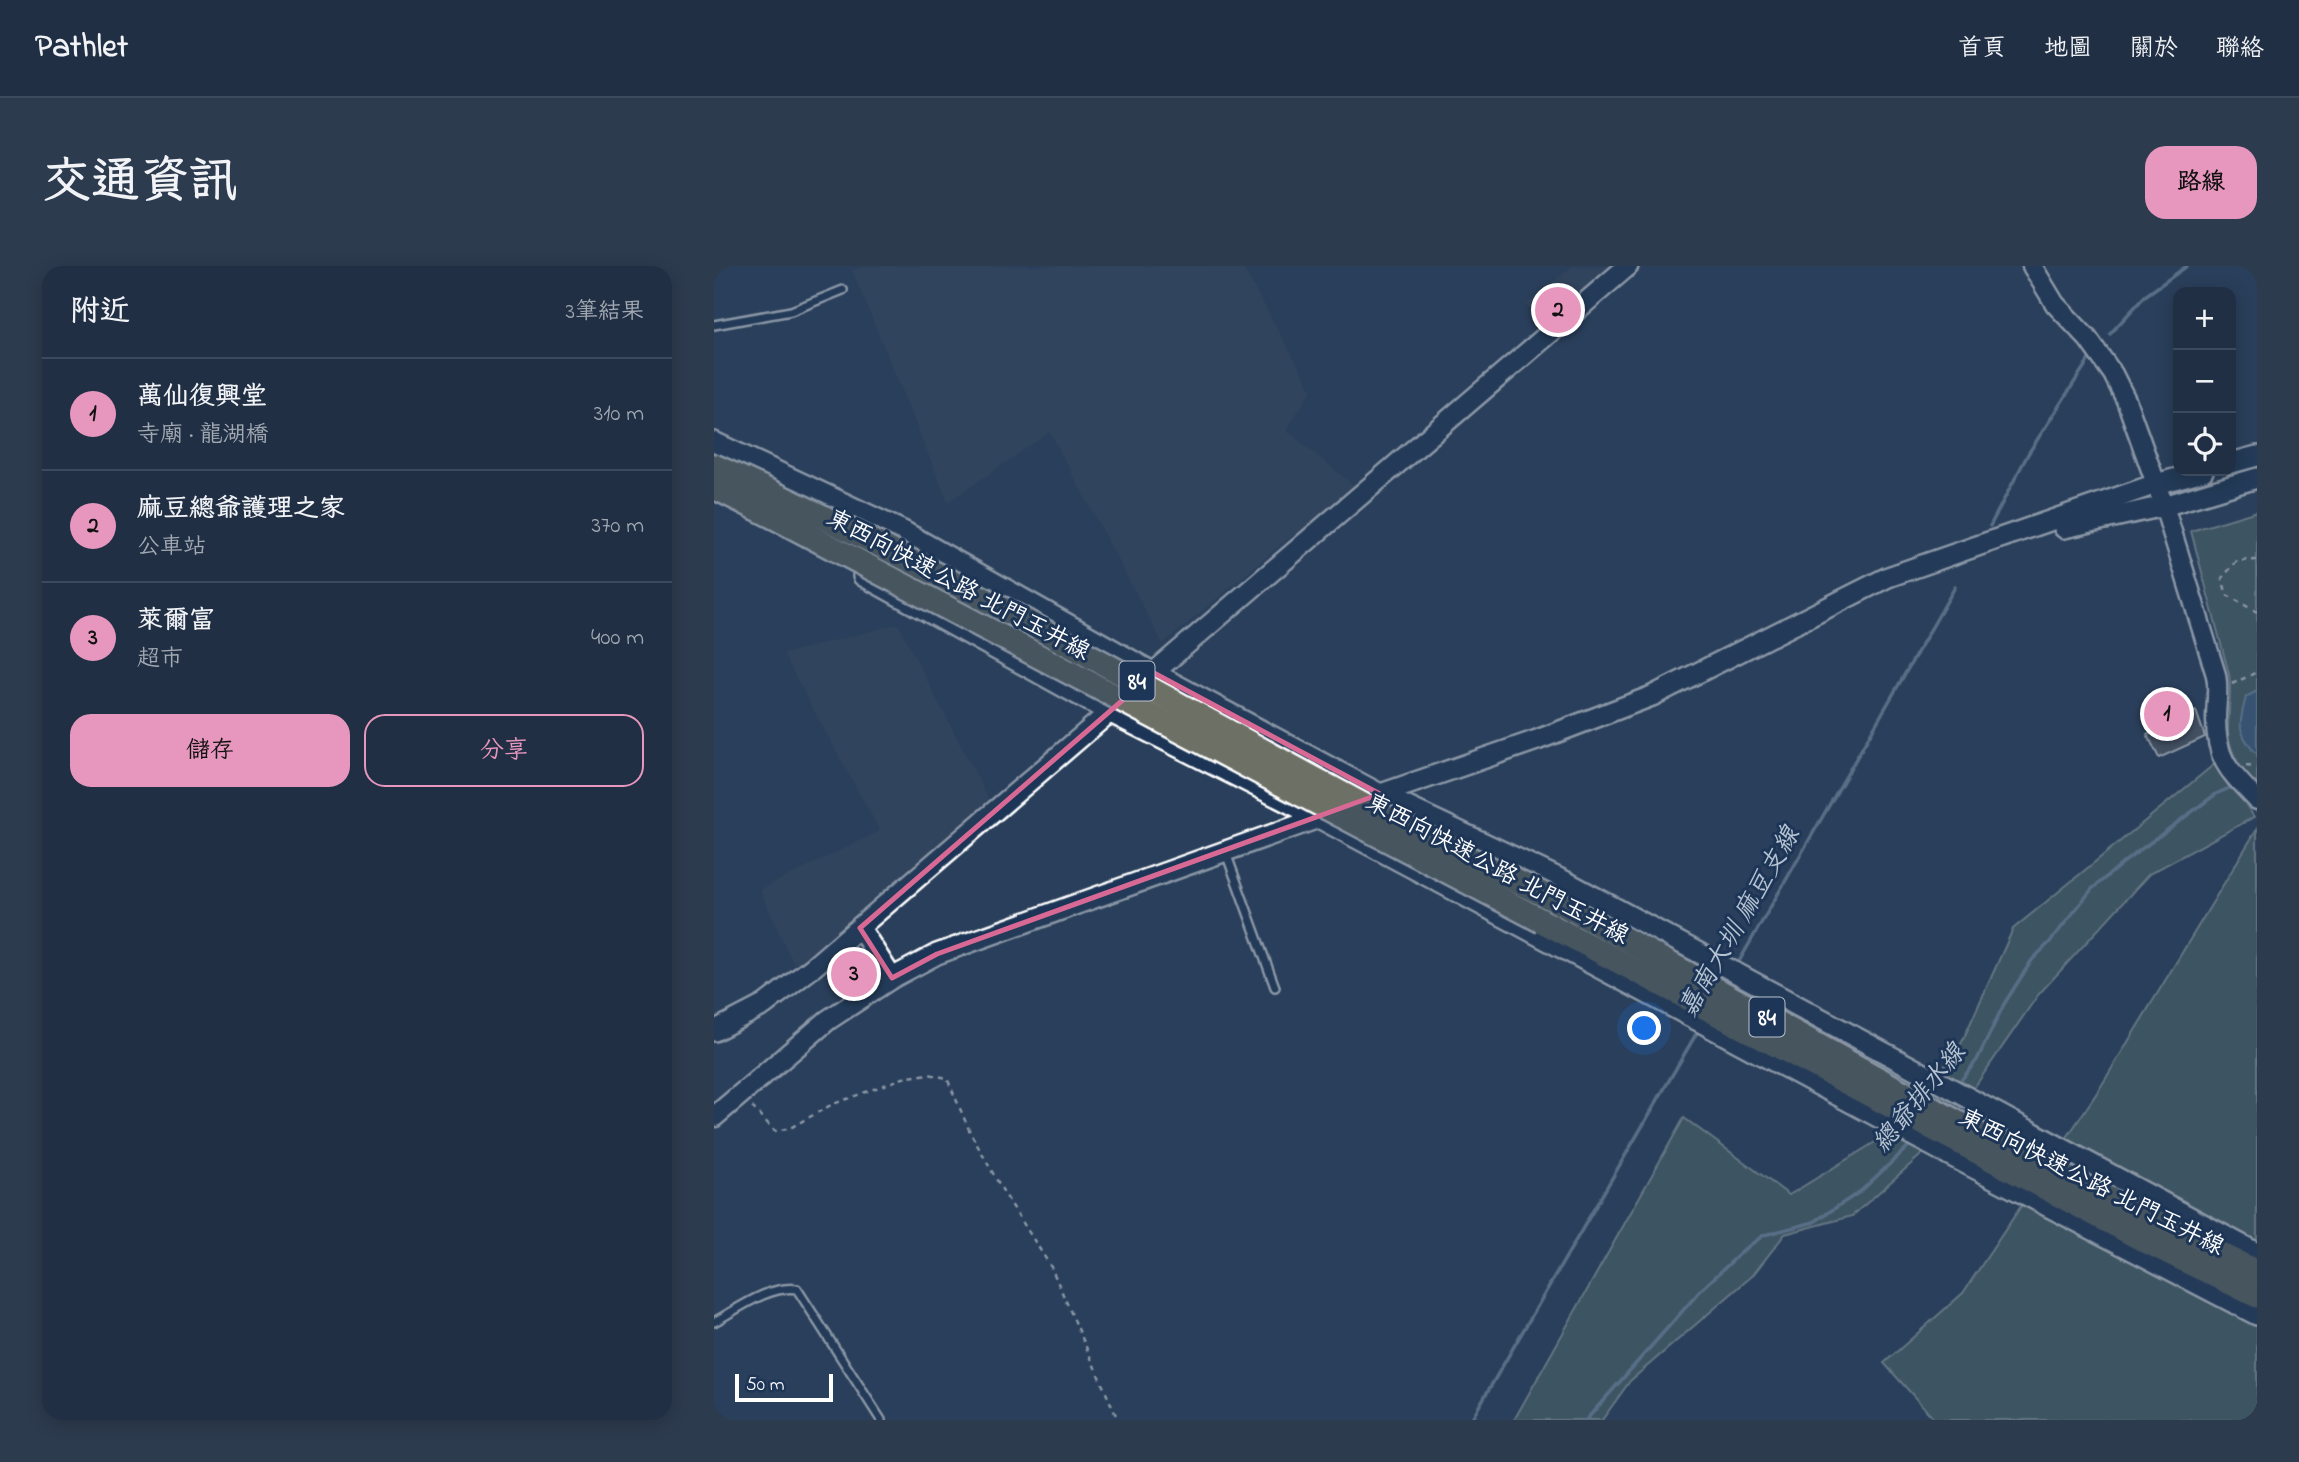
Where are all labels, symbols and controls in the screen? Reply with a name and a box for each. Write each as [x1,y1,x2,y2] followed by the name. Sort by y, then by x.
[35,24,128,72] text: Pathlet
[1958,32,2006,67] text: 首頁
[2044,32,2092,67] text: 地圖
[2130,32,2178,67] text: 關於
[2216,32,2264,67] text: 聯絡
[2145,146,2257,219] button: 路線
[42,148,238,220] text: 交通資訊
[1535,284,1581,336] pin: 2
[2173,287,2236,476] map controls
[2173,287,2236,350] button: +
[70,291,130,335] text: 附近
[566,296,644,329] text: 3筆結果
[2173,350,2236,413] button: −
[137,379,267,417] text: 萬仙復興堂
[89,398,97,431] text: 1
[594,398,644,431] text: 310 m
[2173,413,2236,476] button: locate
[137,419,268,452] text: 寺廟 · 龍湖橋
[137,491,345,529] text: 麻豆總爺護理之家
[820,502,1096,671] street label: 東西向快速公路 北門玉井線
[87,510,99,543] text: 2
[591,510,644,543] text: 370 m
[137,531,206,564] text: 公車站
[137,603,215,641] text: 萊爾富
[88,622,98,655] text: 3
[591,622,644,655] text: 400 m
[137,643,183,676] text: 超市
[1120,662,1154,700] road number: 84
[2144,688,2190,740] pin: 1
[70,714,350,787] button: 儲存
[364,714,644,787] button: 分享
[1359,786,1635,955] street label: 東西向快速公路 北門玉井線
[1671,818,1812,1025] water label: 嘉南大圳 麻豆支線
[831,948,877,1000] pin: 3
[1750,998,1784,1037] road number: 84
[1627,1011,1661,1045] your location
[1865,1035,1977,1161] water label: 總爺排水線
[1952,1101,2230,1266] street label: 東西向快速公路 北門玉井線
[735,1371,833,1403] scale bar
[746,1372,785,1399] text: 50 m

